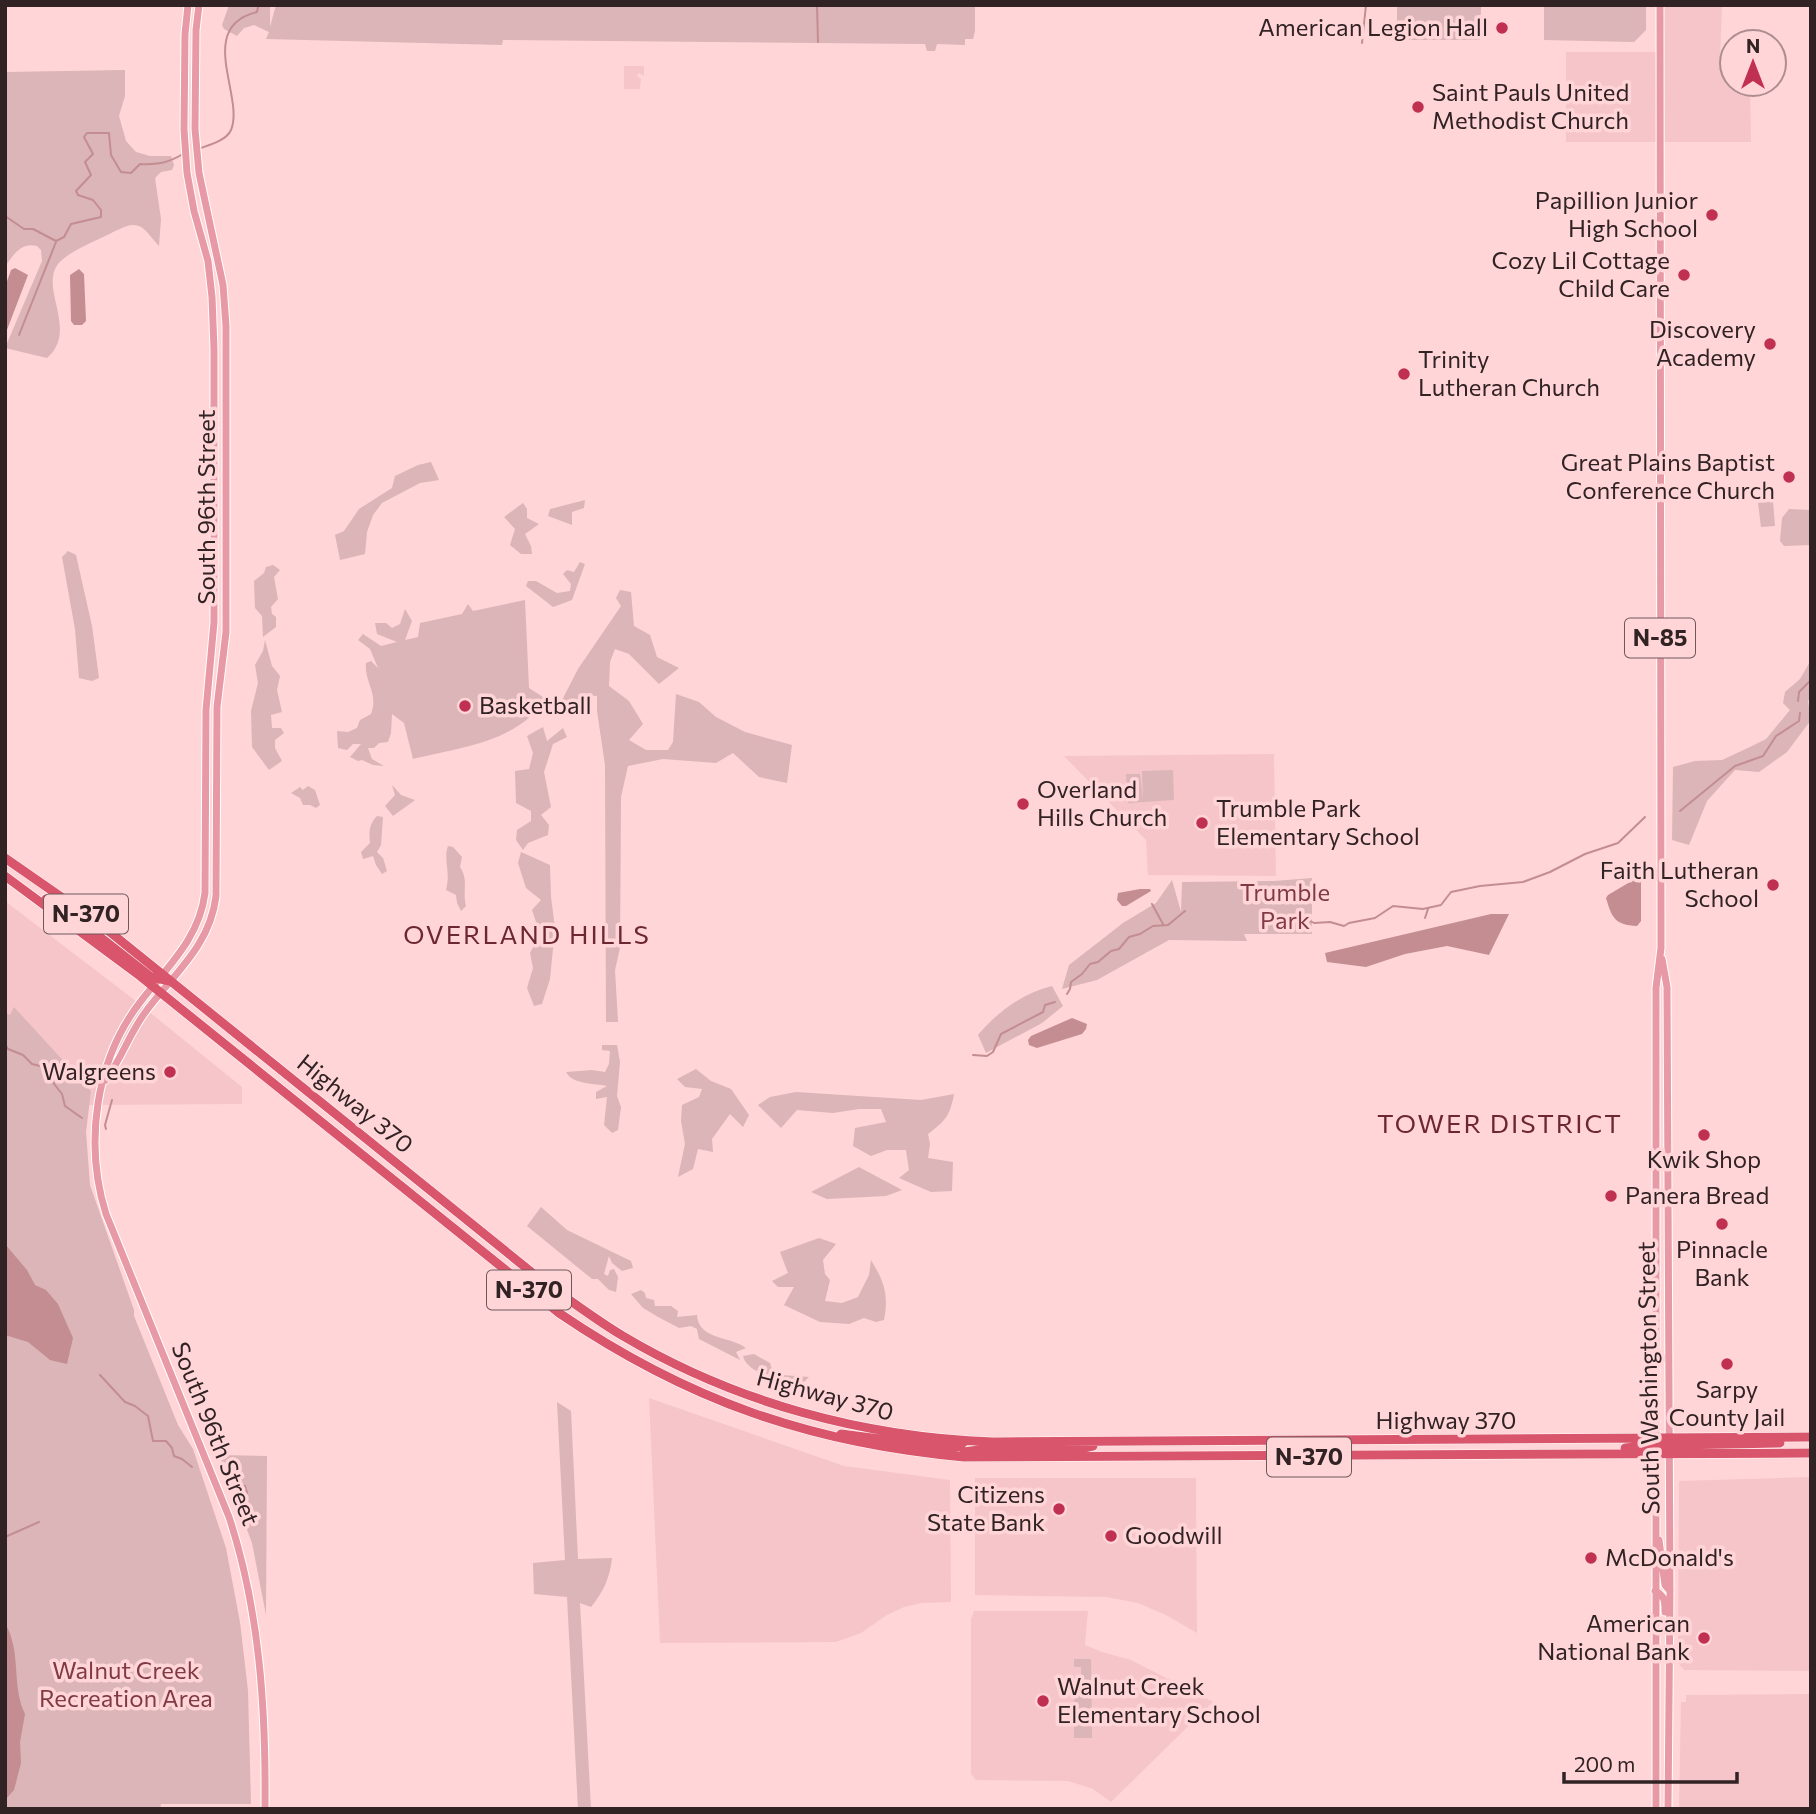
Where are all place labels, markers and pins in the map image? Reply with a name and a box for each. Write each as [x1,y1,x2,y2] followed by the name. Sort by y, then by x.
[1258,12,1488,41] place label: American Legion Hall
[1494,20,1510,36] marker: American Legion Hall
[1432,77,1629,134] place label: Saint Pauls United Methodist Church
[1410,99,1426,115] marker: Saint Pauls United Methodist Church
[1535,185,1698,242] place label: Papillion Junior High School
[1704,207,1720,223] marker: Papillion Junior High School
[1491,245,1670,302] place label: Cozy Lil Cottage Child Care
[1676,267,1692,283] marker: Cozy Lil Cottage Child Care
[1649,314,1756,371] place label: Discovery Academy
[1762,336,1778,352] marker: Discovery Academy
[1418,344,1600,401] place label: Trinity Lutheran Church
[1396,366,1412,382] marker: Trinity Lutheran Church
[1561,447,1775,504] place label: Great Plains Baptist Conference Church
[1781,469,1797,485] marker: Great Plains Baptist Conference Church
[479,690,592,719] place label: Basketball
[457,698,473,714] marker: Basketball
[1037,774,1167,831] place label: Overland Hills Church
[1216,793,1420,850] place label: Trumble Park Elementary School
[1015,796,1031,812] marker: Overland Hills Church
[1194,815,1210,831] marker: Trumble Park Elementary School
[1600,855,1759,912] place label: Faith Lutheran School
[1765,877,1781,893] marker: Faith Lutheran School
[42,1056,156,1085] place label: Walgreens
[162,1064,178,1080] marker: Walgreens
[1696,1127,1712,1143] marker: Kwik Shop
[1647,1144,1761,1173] place label: Kwik Shop
[1625,1180,1769,1209] place label: Panera Bread
[1603,1188,1619,1204] marker: Panera Bread
[1714,1216,1730,1232] marker: Pinnacle Bank
[1676,1234,1768,1291] place label: Pinnacle Bank
[1719,1356,1735,1372] marker: Sarpy County Jail
[1669,1374,1785,1431] place label: Sarpy County Jail
[927,1479,1045,1536] place label: Citizens State Bank
[1051,1501,1067,1517] marker: Citizens State Bank
[1125,1520,1223,1549] place label: Goodwill
[1103,1528,1119,1544] marker: Goodwill
[1605,1542,1734,1571] place label: McDonald's
[1583,1550,1599,1566] marker: McDonald's
[1537,1608,1690,1665] place label: American National Bank
[1696,1630,1712,1646] marker: American National Bank
[1057,1671,1261,1728] place label: Walnut Creek Elementary School
[1035,1693,1051,1709] marker: Walnut Creek Elementary School

